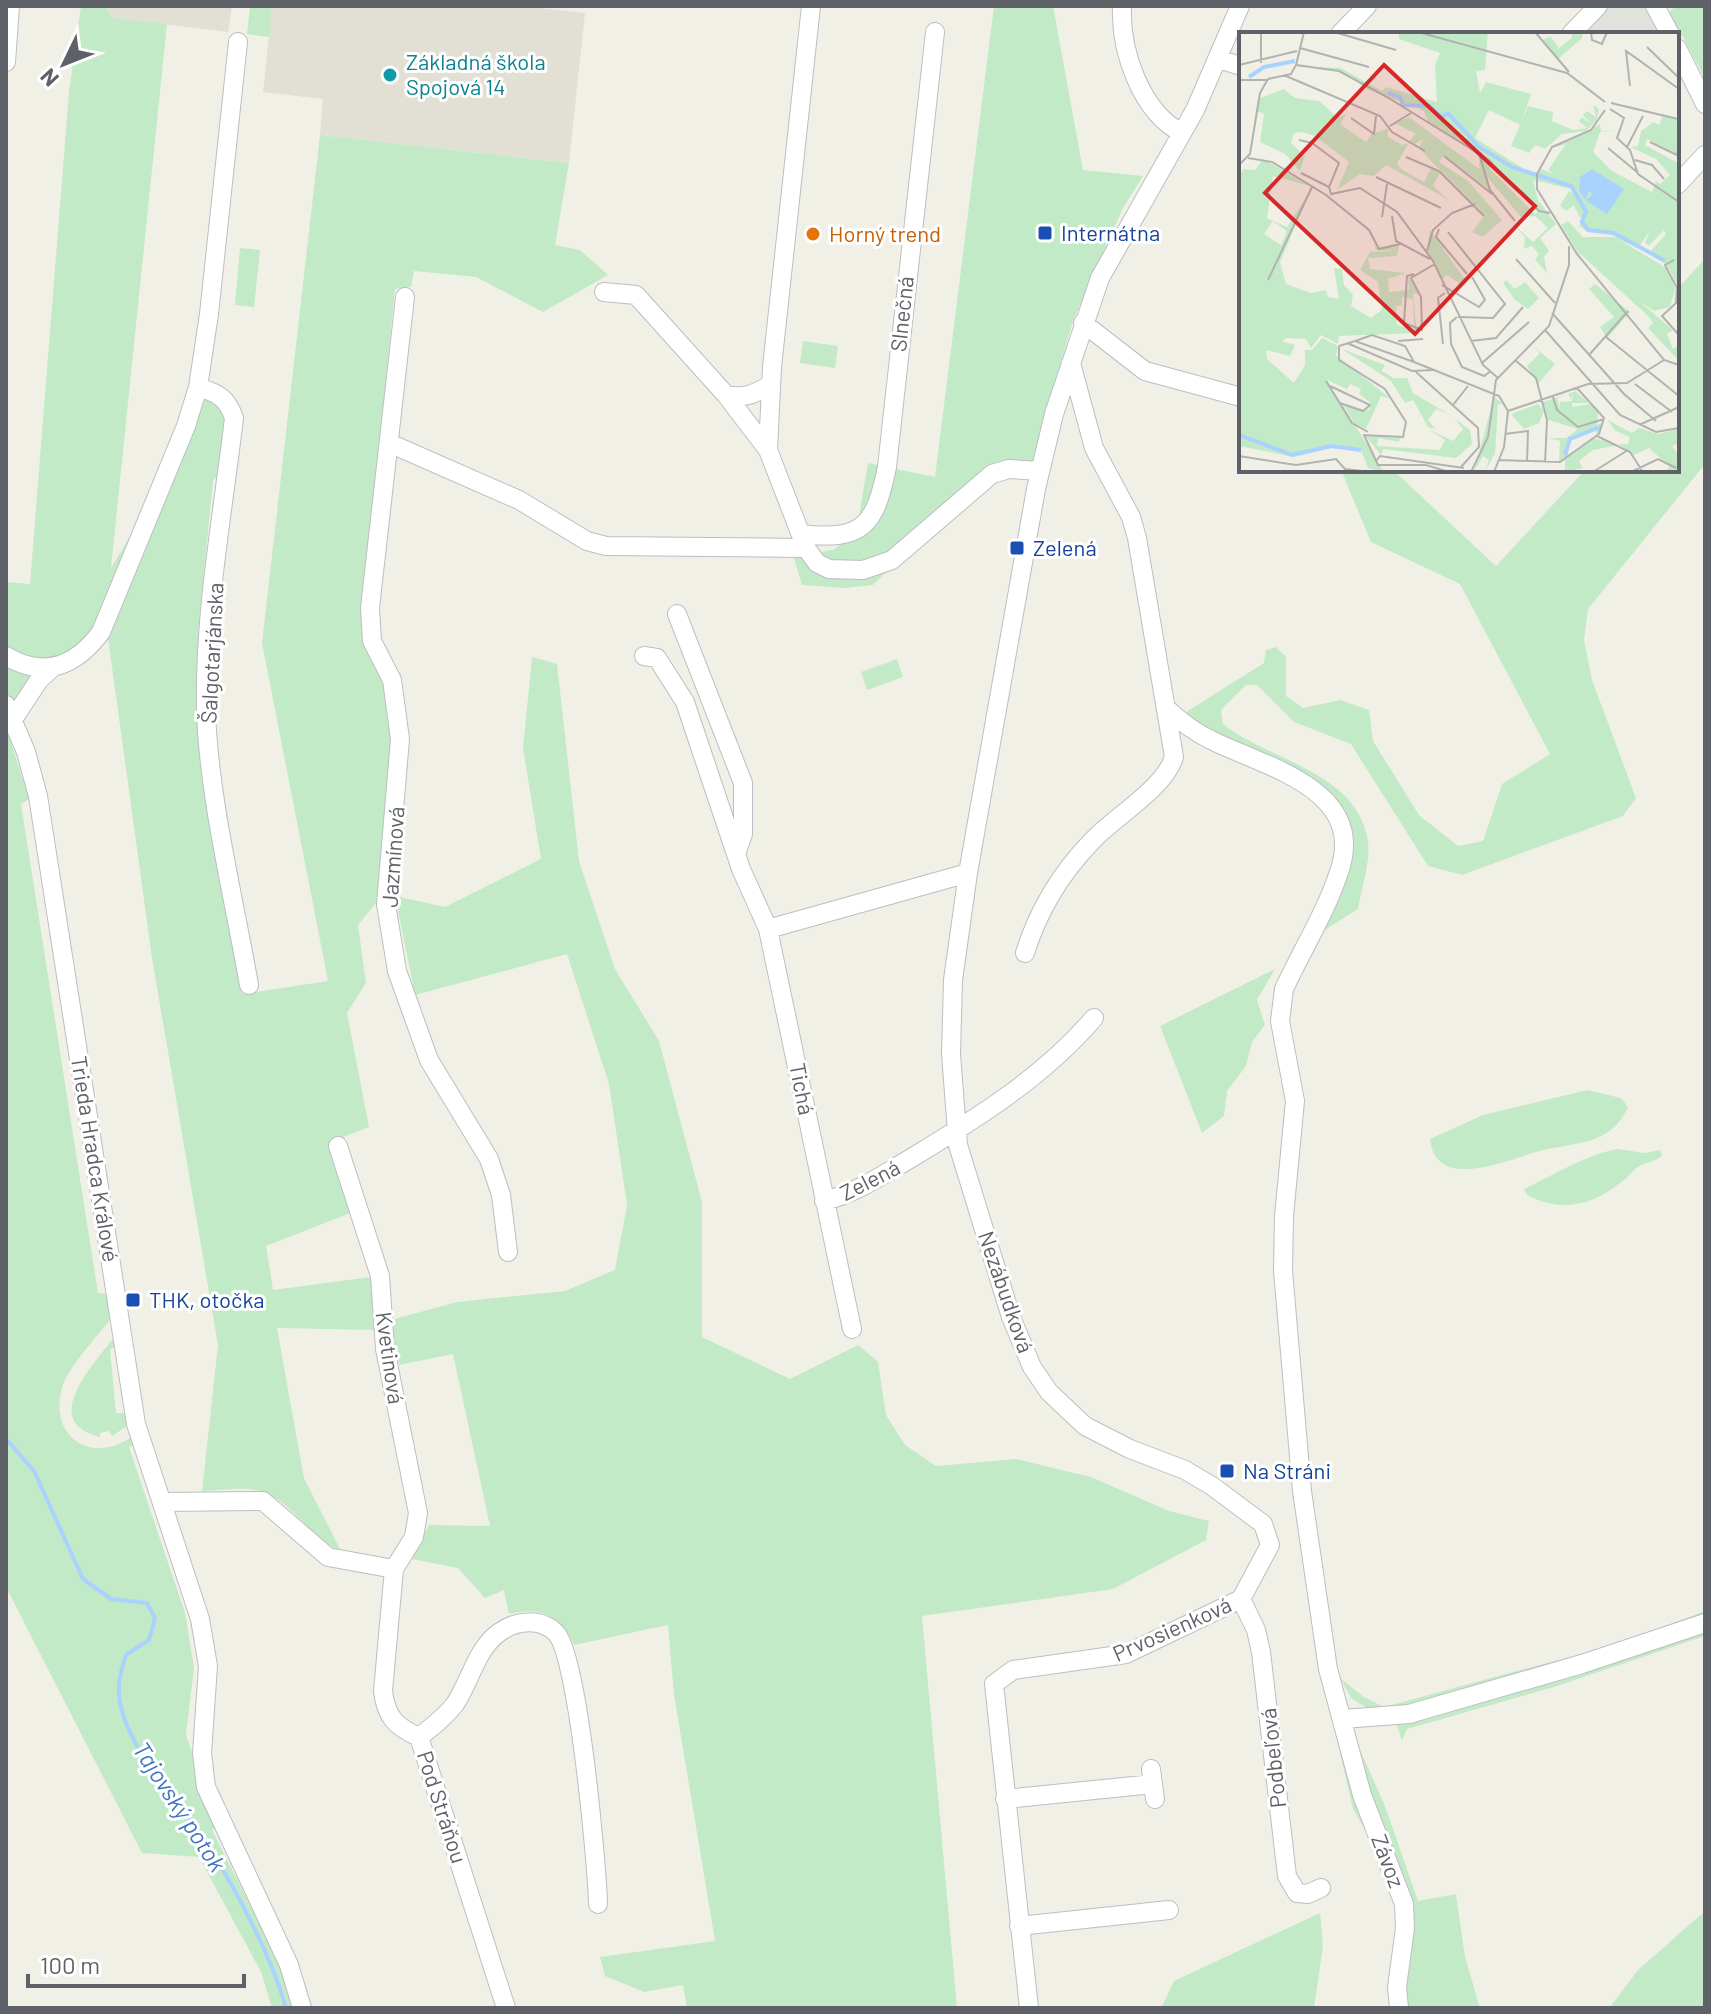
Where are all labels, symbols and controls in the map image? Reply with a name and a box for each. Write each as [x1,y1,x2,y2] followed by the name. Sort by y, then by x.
[24,24,104,104] north arrow
[1239,32,1679,472] inset map
[406,48,546,99] place label: Základná škola Spojová 14
[34,64,63,93] text: N
[381,66,399,84] marker: Základná škola Spojová 14
[1061,219,1160,245] place label: Internátna
[829,220,941,246] place label: Horný trend
[1036,224,1054,242] marker: Internátna
[804,225,822,243] marker: Horný trend
[884,275,918,353] street label: Slnečná
[1033,534,1097,560] place label: Zelená
[1008,539,1026,557] marker: Zelená
[194,582,228,724] street label: Šalgotarjánska
[376,806,409,908] street label: Jazmínová
[67,1054,125,1264] street label: Trieda Hradca Králové
[785,1061,821,1117] street label: Tichá
[835,1153,904,1205] street label: Zelená
[974,1227,1040,1356] street label: Nezábudková
[149,1286,265,1312] place label: THK, otočka
[124,1291,142,1309] marker: THK, otočka
[372,1310,410,1406] street label: Kvetinová
[1243,1457,1331,1483] place label: Na Stráni
[1218,1462,1236,1480] marker: Na Stráni
[1108,1590,1235,1666] street label: Prvosienková
[1254,1707,1290,1809] street label: Podbeľová
[128,1736,233,1877] water label: Tajovský potok
[413,1747,473,1866] street label: Pod Stráňou
[1367,1830,1411,1891] street label: Závoz
[28,1938,244,1988] scale bar
[40,1950,100,1979] text: 100 m

